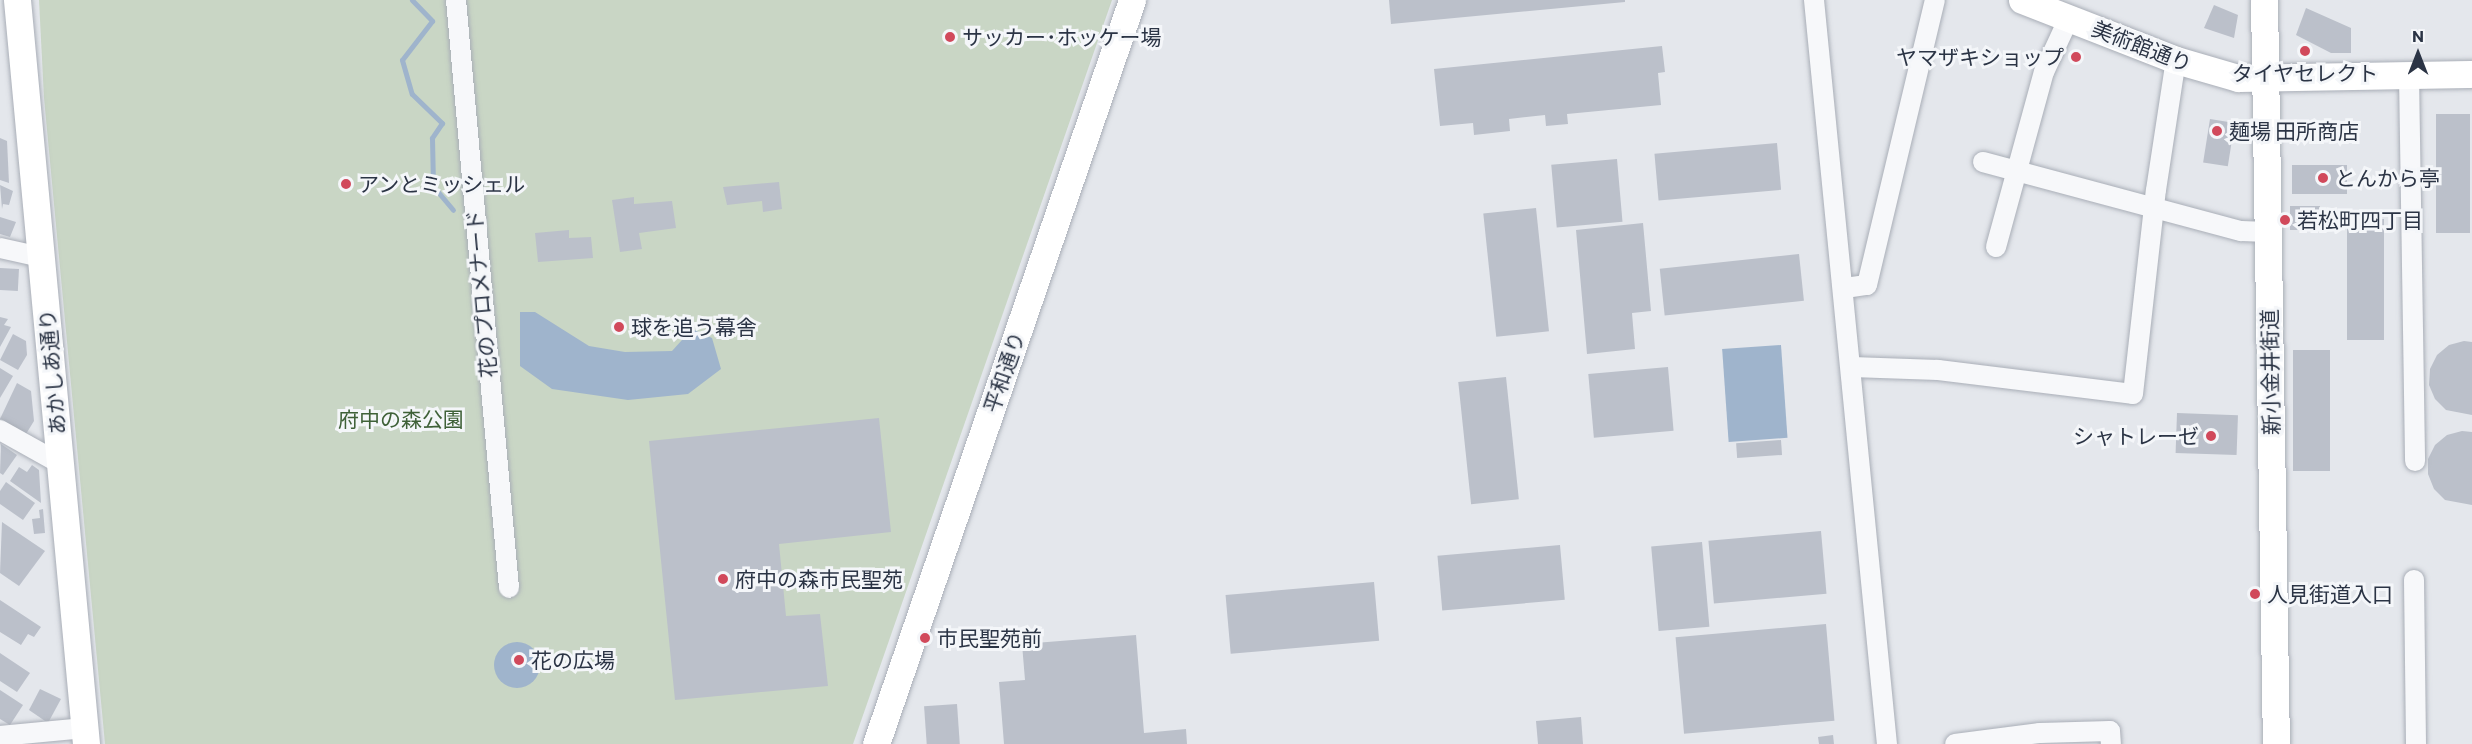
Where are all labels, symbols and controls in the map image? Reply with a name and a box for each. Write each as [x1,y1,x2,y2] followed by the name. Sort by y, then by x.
[2088,15,2196,77] street label: 美術館通り
[962,24,1161,50] place label: サッカー･ホッケー場
[2388,24,2448,84] north arrow
[2412,26,2424,45] text: N
[943,30,957,44] marker: サッカー･ホッケー場
[1896,44,2064,70] place label: ヤマザキショップ
[2298,44,2312,58] marker: タイヤセレクト
[2069,50,2083,64] marker: ヤマザキショップ
[2232,60,2378,86] place label: タイヤセレクト
[2229,118,2359,144] place label: 麺場 田所商店
[2210,124,2224,138] marker: 麺場 田所商店
[2335,165,2440,191] place label: とんから亭
[358,171,526,197] place label: アンとミッシェル
[2316,171,2330,185] marker: とんから亭
[339,177,353,191] marker: アンとミッシェル
[2297,207,2423,233] place label: 若松町四丁目
[461,209,501,379] street label: 花のプロメナード
[2278,213,2292,227] marker: 若松町四丁目
[34,308,70,436] street label: あかしあ通り
[2256,309,2284,435] street label: 新小金井街道
[631,314,757,340] place label: 球を追う幕舎
[612,320,626,334] marker: 球を追う幕舎
[978,328,1030,416] street label: 平和通り
[338,406,464,432] park label: 府中の森公園
[2073,423,2199,449] place label: シャトレーゼ
[2204,429,2218,443] marker: シャトレーゼ
[735,566,903,592] place label: 府中の森市民聖苑
[716,572,730,586] marker: 府中の森市民聖苑
[2267,581,2393,607] place label: 人見街道入口
[2248,587,2262,601] marker: 人見街道入口
[937,625,1042,651] place label: 市民聖苑前
[918,631,932,645] marker: 市民聖苑前
[531,647,615,673] place label: 花の広場
[512,653,526,667] marker: 花の広場

